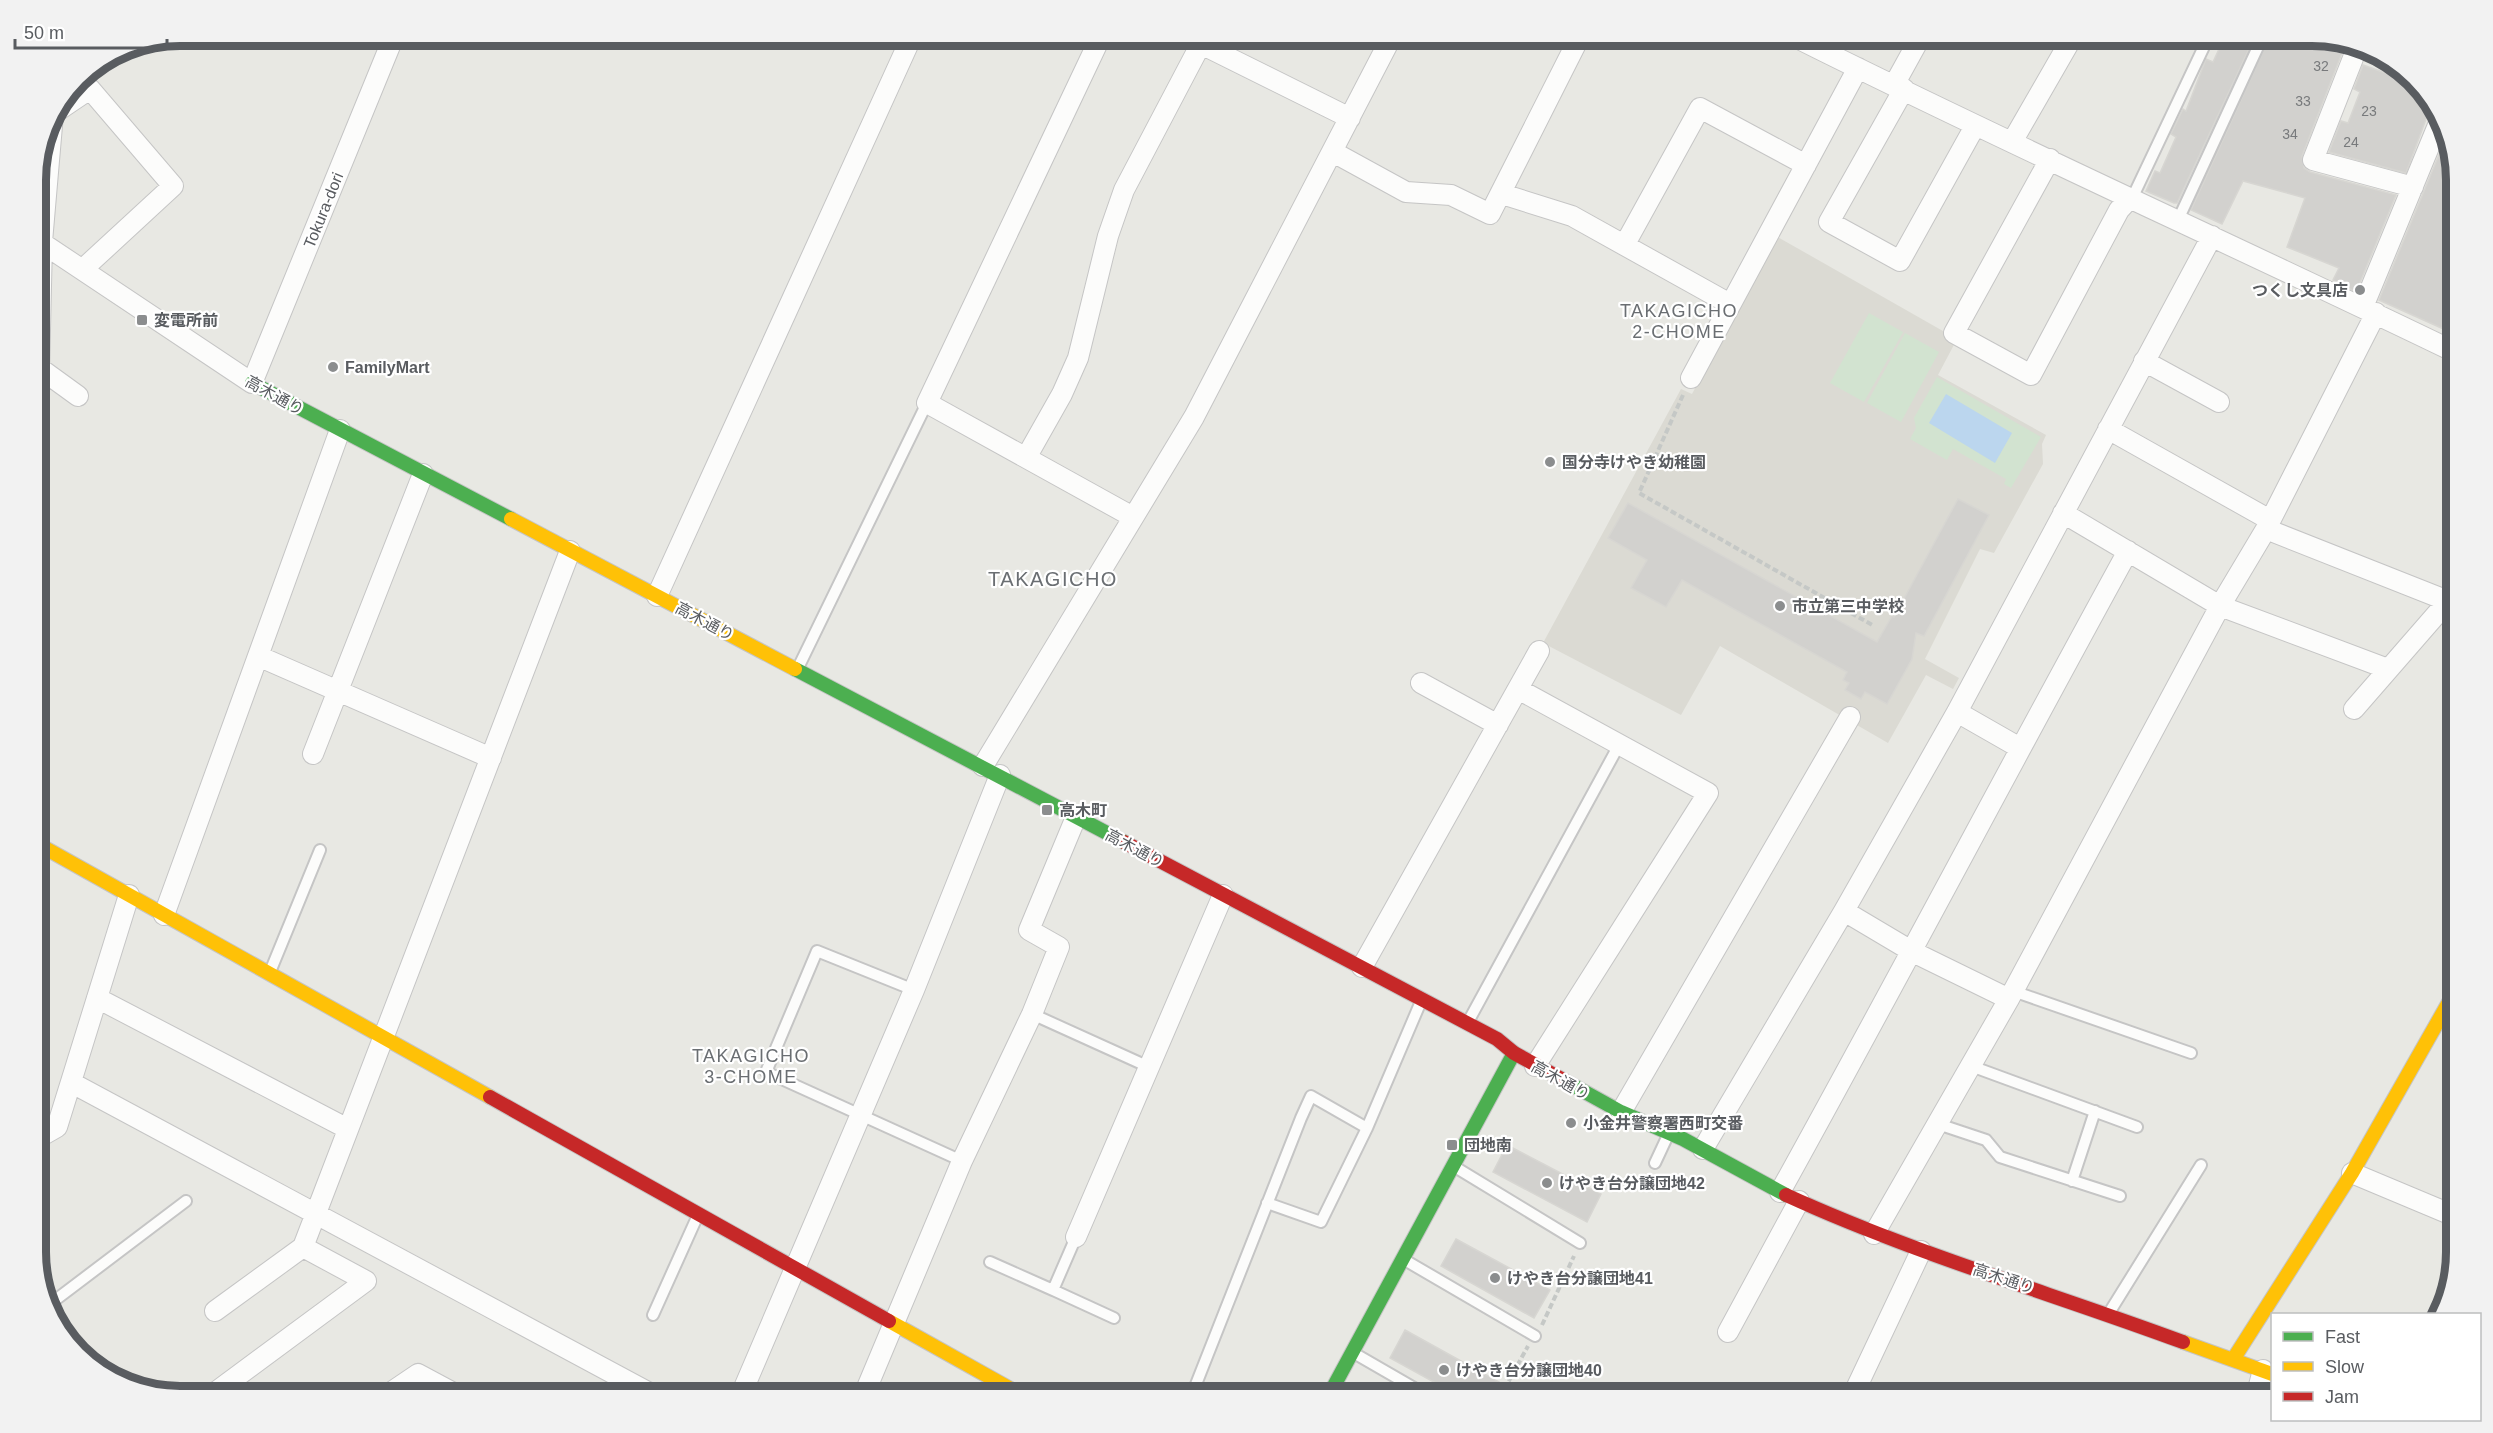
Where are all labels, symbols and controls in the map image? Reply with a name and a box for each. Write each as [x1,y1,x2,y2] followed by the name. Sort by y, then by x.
[15,12,166,50] scale bar
[24,23,64,43] text: 50 m
[2313,58,2329,74] house number: 32
[2295,93,2311,109] house number: 33
[2361,103,2377,119] house number: 23
[2282,126,2298,142] house number: 34
[2343,134,2359,150] house number: 24
[301,170,346,250] street label: Tokura-dori
[2252,282,2348,299] place label: つくし文具店
[2353,283,2367,297] marker: つくし文具店
[1620,301,1738,342] district label: TAKAGICHO 2-CHOME
[154,312,218,329] place label: 変電所前
[135,313,149,327] marker: 変電所前
[345,359,430,376] place label: FamilyMart
[326,360,340,374] marker: FamilyMart
[243,372,307,418] street label: 高木通り
[1562,454,1706,471] place label: 国分寺けやき幼稚園
[1543,455,1557,469] marker: 国分寺けやき幼稚園
[988,568,1118,590] district label: TAKAGICHO
[1792,598,1904,615] place label: 市立第三中学校
[673,599,737,644] street label: 高木通り
[1773,599,1787,613] marker: 市立第三中学校
[1059,802,1107,819] place label: 高木町
[1040,803,1054,817] marker: 高木町
[1103,826,1167,871] street label: 高木通り
[692,1046,810,1087] district label: TAKAGICHO 3-CHOME
[1529,1057,1593,1103] street label: 高木通り
[1583,1114,1743,1132] place label: 小金井警察署西町交番
[1564,1116,1578,1130] marker: 小金井警察署西町交番
[1464,1137,1512,1154] place label: 団地南
[1445,1138,1459,1152] marker: 団地南
[1559,1175,1705,1192] place label: けやき台分譲団地42
[1540,1176,1554,1190] marker: けやき台分譲団地42
[1971,1261,2037,1296] street label: 高木通り
[1507,1270,1653,1287] place label: けやき台分譲団地41
[1488,1271,1502,1285] marker: けやき台分譲団地41
[2271,1313,2481,1421] legend
[2325,1327,2360,1347] text: Fast
[2325,1357,2365,1377] text: Slow
[1456,1362,1602,1379] place label: けやき台分譲団地40
[1437,1363,1451,1377] marker: けやき台分譲団地40
[2325,1387,2359,1407] text: Jam

